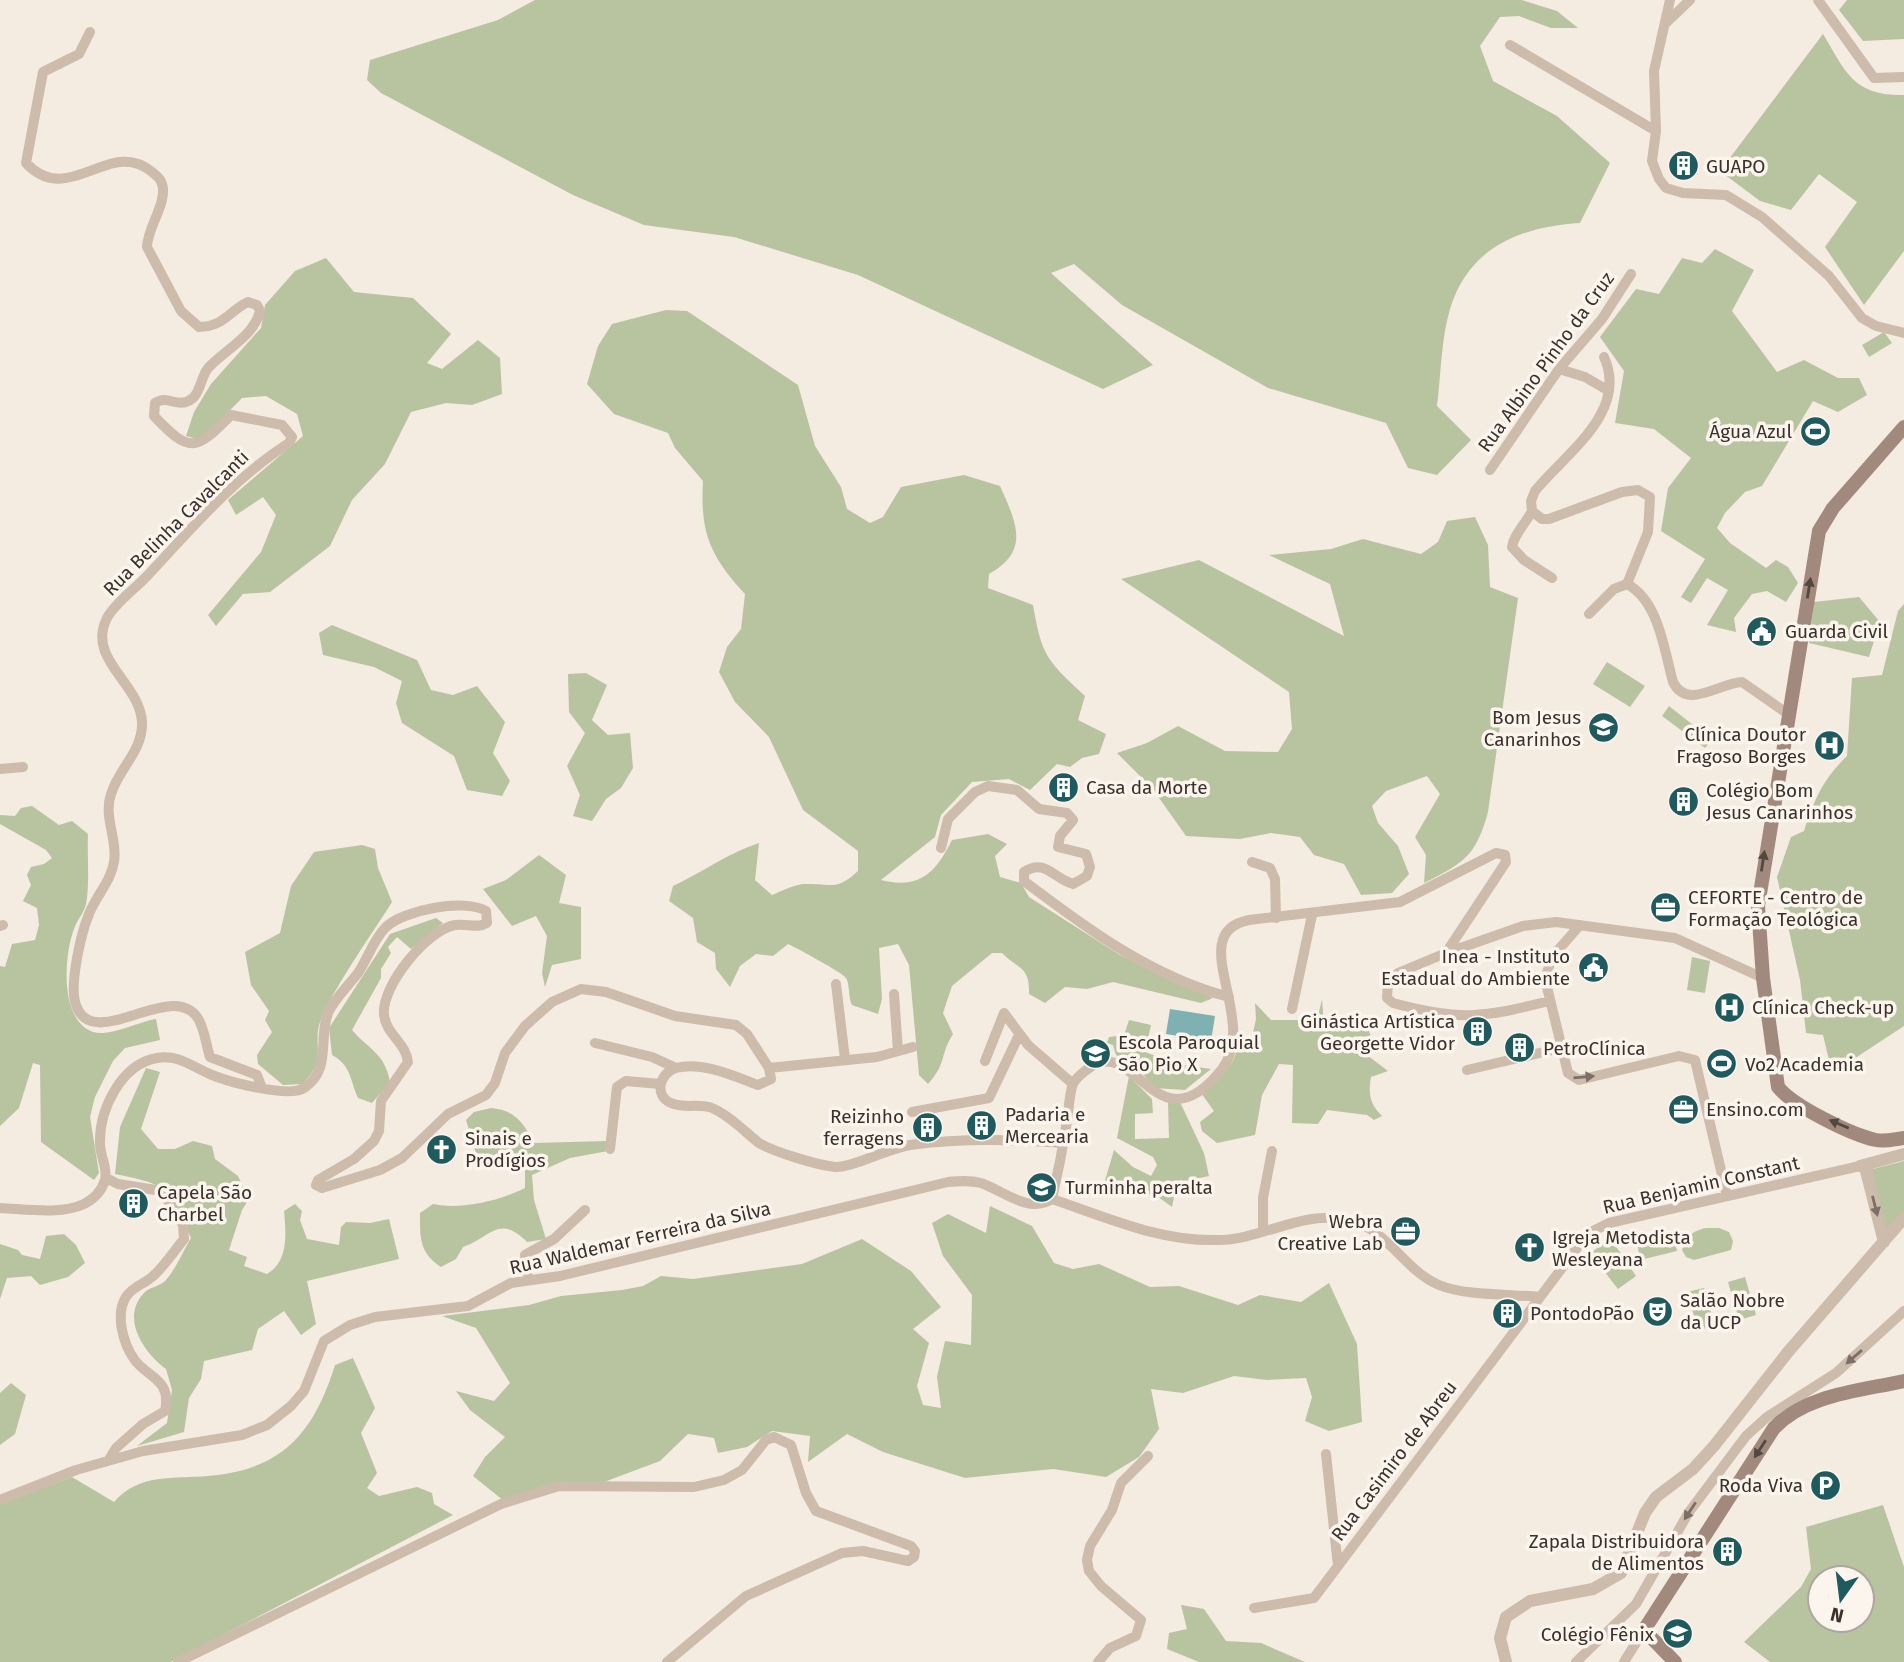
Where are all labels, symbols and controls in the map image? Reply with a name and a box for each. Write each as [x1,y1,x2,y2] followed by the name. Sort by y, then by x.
[1666,149,1700,183] building icon: GUAPO
[1706,155,1765,178] place label: GUAPO
[1473,268,1619,456] street label: Rua Albino Pinho da Cruz
[1798,414,1832,448] sports icon: Água Azul
[1709,420,1792,443] place label: Água Azul
[99,446,253,600] street label: Rua Belinha Cavalcanti
[1804,577,1815,599] one-way arrow
[1745,614,1779,648] public building icon: Guarda Civil
[1785,620,1889,643] place label: Guarda Civil
[1484,706,1581,751] place label: Bom Jesus Canarinhos
[1587,711,1621,745] school or university icon: Bom Jesus Canarinhos
[1676,723,1807,768] place label: Clínica Doutor Fragoso Borges
[1812,728,1846,762] hospital icon: Clínica Doutor Fragoso Borges
[1046,770,1080,804] building icon: Casa da Morte
[1086,776,1208,799] place label: Casa da Morte
[1706,779,1853,824] place label: Colégio Bom Jesus Canarinhos
[1666,784,1700,818] building icon: Colégio Bom Jesus Canarinhos
[1758,850,1769,872] one-way arrow
[1688,886,1863,931] place label: CEFORTE - Centro de Formação Teológica
[1648,891,1682,925] office icon: CEFORTE - Centro de Formação Teológica
[1381,945,1570,990] place label: Inea - Instituto Estadual do Ambiente
[1576,950,1610,984] public building icon: Inea - Instituto Estadual do Ambiente
[1712,990,1746,1024] hospital icon: Clínica Check-up
[1752,996,1894,1019] place label: Clínica Check-up
[1300,1010,1456,1055] place label: Ginástica Artística Georgette Vidor
[1461,1015,1495,1049] building icon: Ginástica Artística Georgette Vidor
[1118,1031,1260,1076] place label: Escola Paroquial São Pio X
[1503,1031,1537,1065] building icon: PetroClínica
[1078,1036,1112,1070] school or university icon: Escola Paroquial São Pio X
[1543,1037,1646,1060] place label: PetroClínica
[1705,1047,1739,1081] sports icon: Vo2 Academia
[1745,1053,1864,1076] place label: Vo2 Academia
[1573,1071,1595,1082] one-way arrow
[1666,1092,1700,1126] office icon: Ensino.com
[1706,1098,1804,1121] place label: Ensino.com
[1005,1103,1089,1148] place label: Padaria e Mercearia
[823,1105,904,1150] place label: Reizinho ferragens
[965,1108,999,1142] building icon: Padaria e Mercearia
[910,1110,944,1144] building icon: Reizinho ferragens
[1829,1118,1850,1129] one-way arrow
[465,1127,546,1172] place label: Sinais e Prodígios
[425,1132,459,1166] church icon: Sinais e Prodígios
[1601,1151,1802,1219] street label: Rua Benjamin Constant
[1025,1170,1059,1204] school or university icon: Turminha peralta
[1065,1176,1213,1199] place label: Turminha peralta
[157,1181,252,1226] place label: Capela São Charbel
[117,1186,151,1220] building icon: Capela São Charbel
[1870,1195,1881,1217] one-way arrow
[507,1197,773,1279] street label: Rua Waldemar Ferreira da Silva
[1278,1210,1383,1255] place label: Webra Creative Lab
[1389,1215,1423,1249] office icon: Webra Creative Lab
[1552,1226,1691,1271] place label: Igreja Metodista Wesleyana
[1512,1231,1546,1265] church icon: Igreja Metodista Wesleyana
[1680,1289,1785,1334] place label: Salão Nobre da UCP
[1640,1294,1674,1328] theatre icon: Salão Nobre da UCP
[1490,1296,1524,1330] building icon: PontodoPão
[1530,1302,1634,1325] place label: PontodoPão
[1845,1349,1862,1364] one-way arrow
[1326,1376,1462,1546] street label: Rua Casimiro de Abreu
[1753,1440,1767,1458] one-way arrow
[1809,1468,1843,1502] parking icon: Roda Viva
[1719,1474,1803,1497] place label: Roda Viva
[1684,1502,1697,1521] one-way arrow
[1529,1530,1704,1575] place label: Zapala Distribuidora de Alimentos
[1710,1535,1744,1569] building icon: Zapala Distribuidora de Alimentos
[1806,1564,1876,1634] north arrow
[1828,1602,1846,1628] text: N
[1660,1617,1694,1651] school or university icon: Colégio Fênix
[1541,1623,1655,1646] place label: Colégio Fênix

